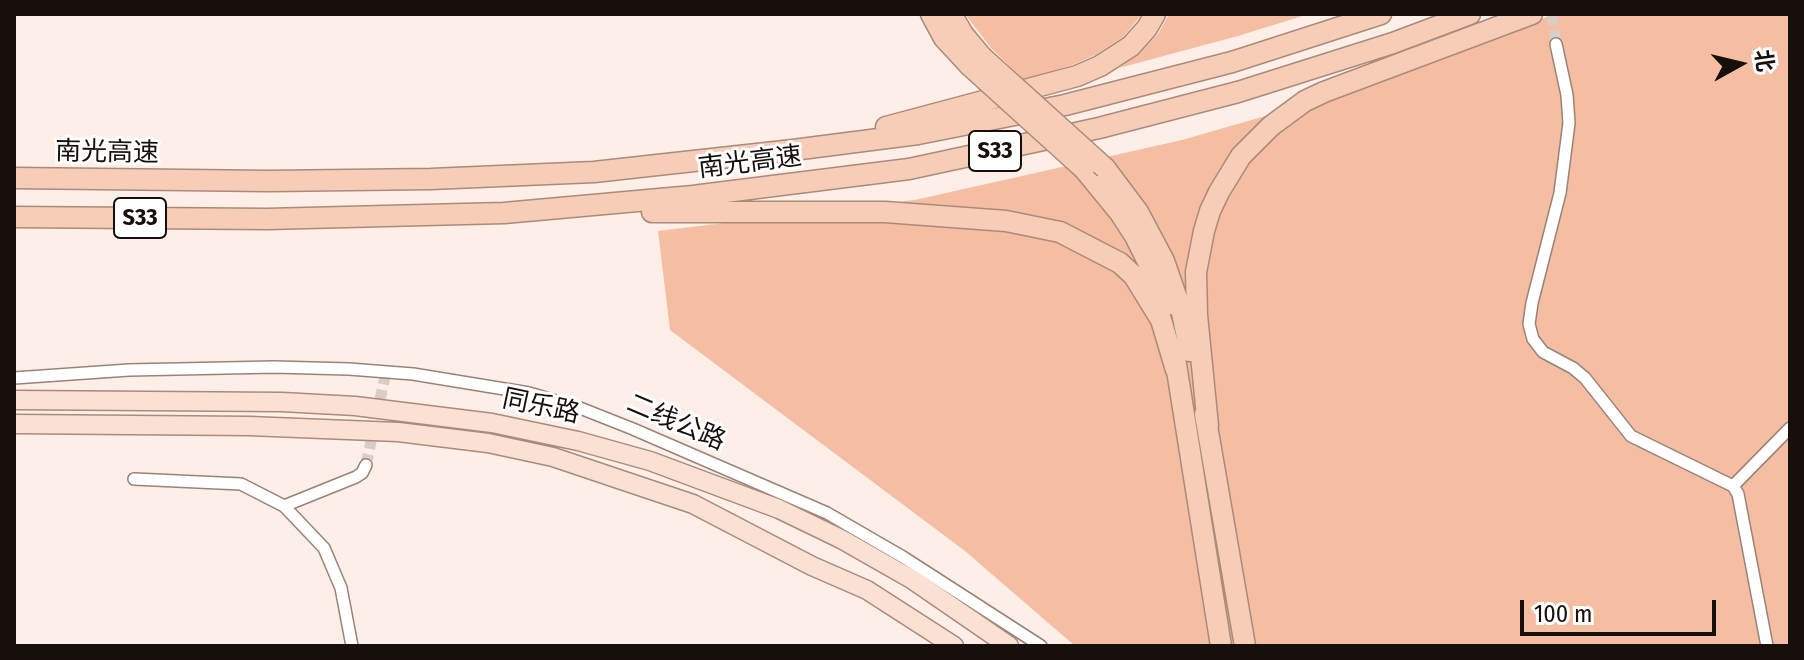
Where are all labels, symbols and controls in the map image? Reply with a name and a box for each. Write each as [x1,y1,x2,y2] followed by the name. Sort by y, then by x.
[1700,24,1780,104] north arrow
[1749,48,1779,73] text: 北
[969,131,1021,171] road number: S33
[55,136,159,170] street label: 南光高速
[696,141,804,185] street label: 南光高速
[114,198,166,238] road number: S33
[500,384,582,430] street label: 同乐路
[622,388,730,458] street label: 二线公路
[1524,584,1720,634] scale bar
[1534,600,1592,628] text: 100 m

